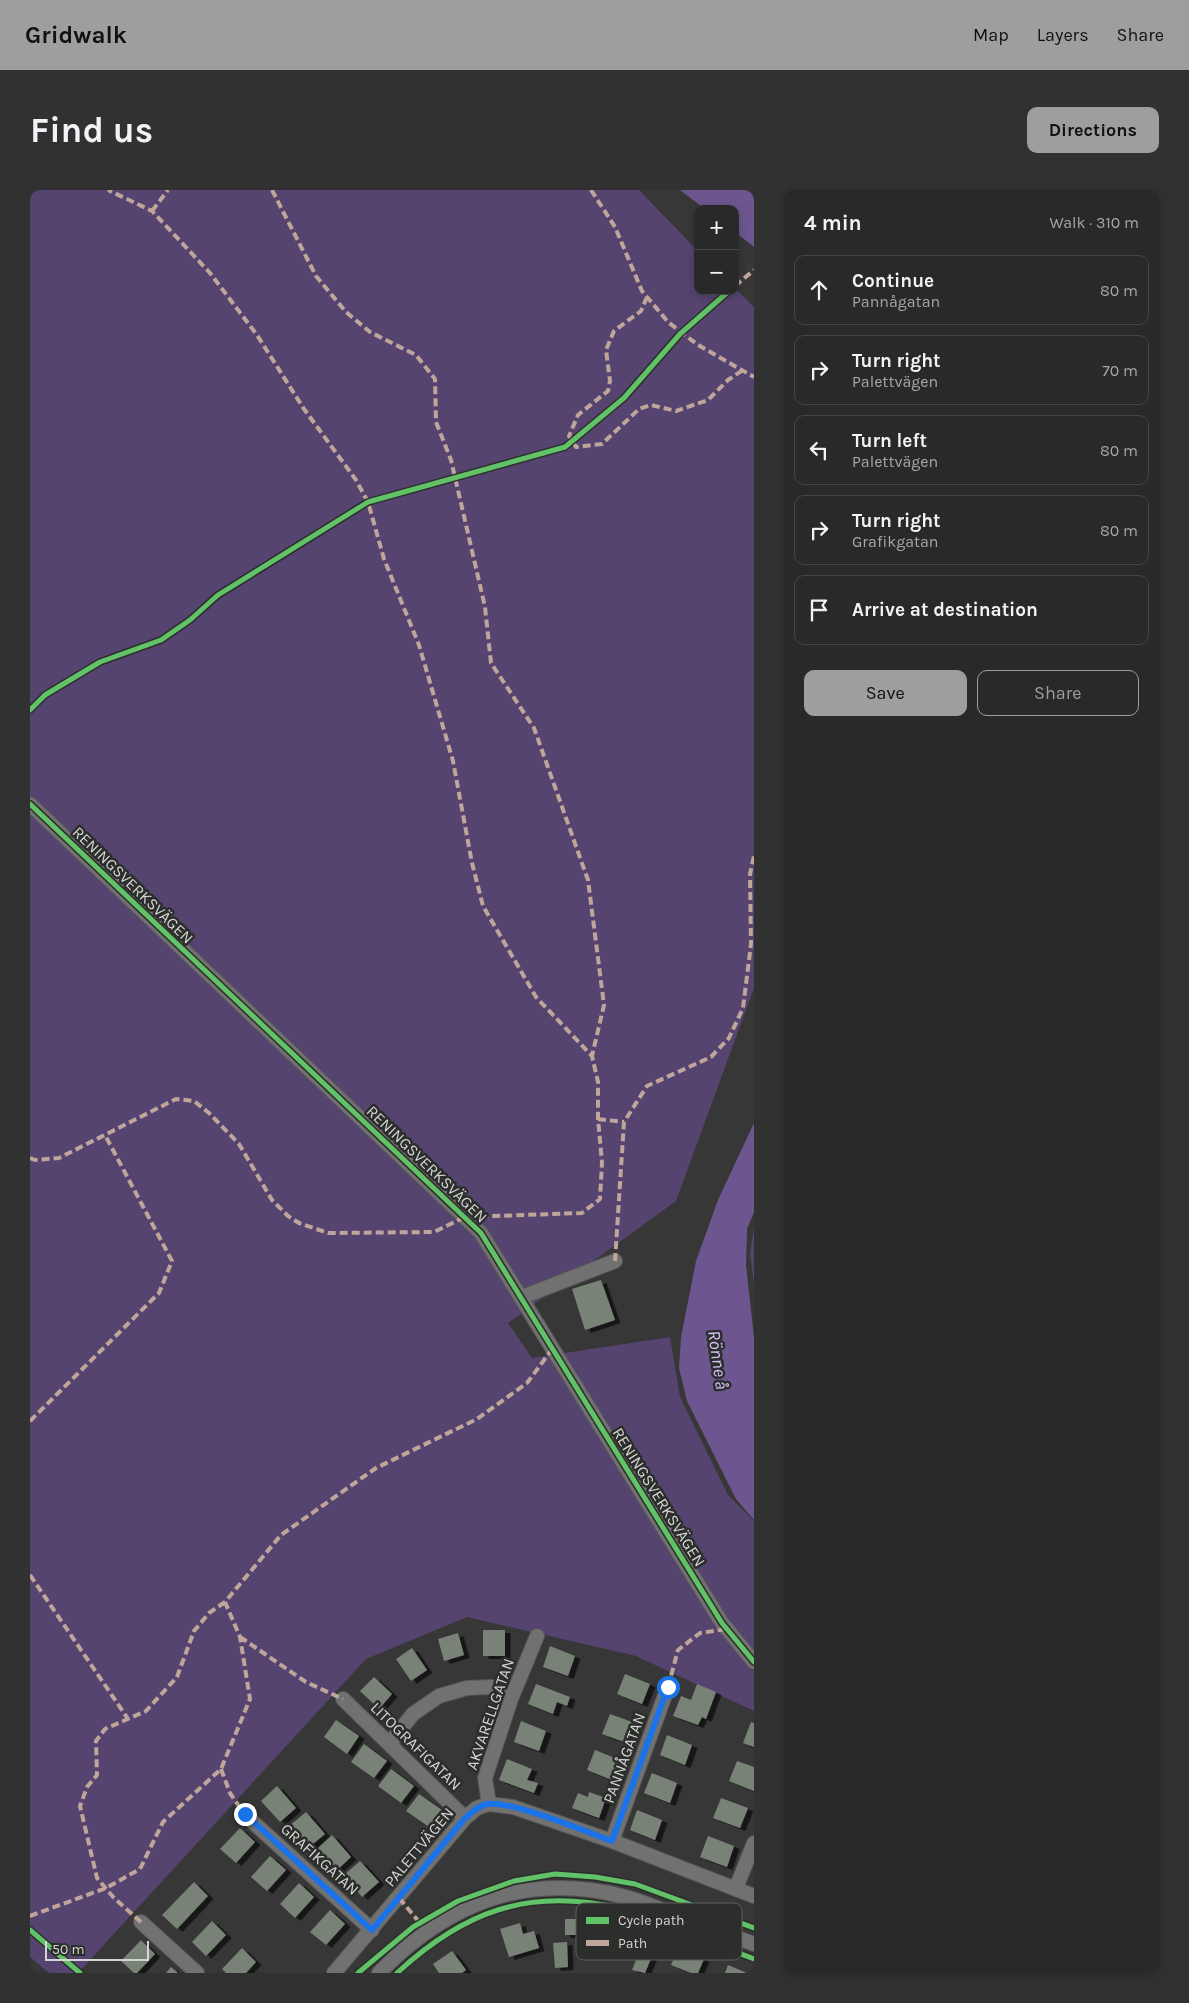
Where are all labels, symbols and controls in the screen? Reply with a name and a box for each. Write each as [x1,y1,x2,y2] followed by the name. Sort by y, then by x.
[25,21,127,49] text: Gridwalk
[973,24,1009,46] text: Map
[1037,24,1089,46] text: Layers
[1117,24,1164,46] text: Share
[1027,107,1159,153] button: Directions
[30,110,153,151] text: Find us
[694,205,739,295] map controls
[694,205,739,250] button: +
[804,211,862,235] text: 4 min
[1049,213,1139,232] text: Walk · 310 m
[694,250,739,295] button: −
[852,270,934,292] text: Continue
[805,276,833,304] icon: ahead
[1100,281,1138,300] text: 80 m
[852,292,940,311] text: Pannågatan
[852,350,941,372] text: Turn right
[805,356,833,384] icon: right
[1102,361,1138,380] text: 70 m
[852,372,938,391] text: Palettvägen
[852,430,927,452] text: Turn left
[805,436,833,464] icon: left
[1100,441,1138,460] text: 80 m
[852,452,938,471] text: Palettvägen
[852,510,941,532] text: Turn right
[805,516,833,544] icon: right
[1100,521,1138,540] text: 80 m
[852,532,939,551] text: Grafikgatan
[805,596,833,624] icon: arrive
[852,599,1038,621] text: Arrive at destination
[804,670,967,716] button: Save
[977,670,1139,716] button: Share
[69,823,197,947] street label: RENINGSVERKSVÄGEN
[363,1102,491,1226] street label: RENINGSVERKSVÄGEN
[703,1329,733,1391] water label: Rönne å
[608,1424,710,1570] street label: RENINGSVERKSVÄGEN
[462,1656,518,1772] street label: AKVARELLGATAN
[657,1676,680,1699] route start
[367,1698,465,1794] street label: LITOGRAFIGATAN
[599,1710,649,1806] street label: PANNÅGATAN
[234,1803,257,1826] route end
[380,1803,458,1891] street label: PALETTVÄGEN
[277,1819,363,1899] street label: GRAFIKGATAN
[576,1903,742,1960] legend
[618,1912,684,1929] text: Cycle path
[618,1935,647,1952] text: Path
[45,1938,149,1961] scale bar
[52,1941,85,1958] text: 50 m

